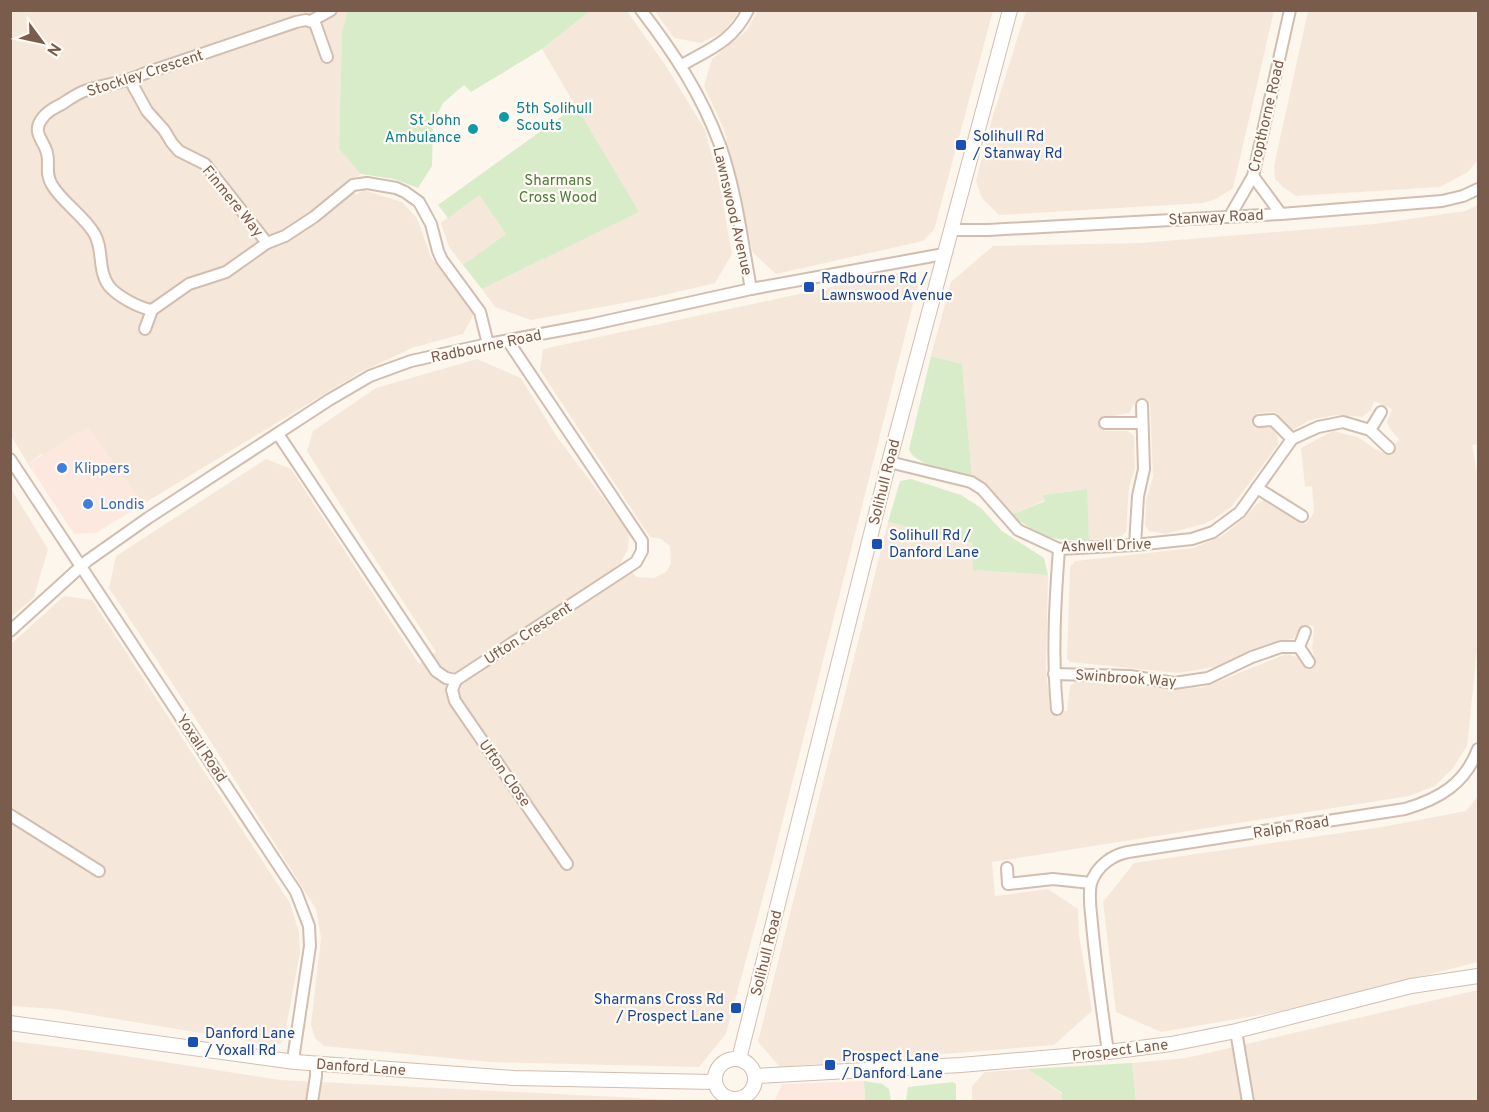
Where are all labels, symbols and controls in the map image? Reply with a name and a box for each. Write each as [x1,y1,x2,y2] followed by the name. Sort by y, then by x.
[12,12,72,72] north arrow
[41,39,64,59] text: N
[85,47,206,102] street label: Stockley Crescent
[1245,58,1290,174] street label: Cropthorne Road
[516,100,592,136] place label: 5th Solihull Scouts
[497,110,511,124] marker: 5th Solihull Scouts
[385,112,461,148] place label: St John Ambulance
[466,122,480,136] marker: St John Ambulance
[972,128,1063,164] place label: Solihull Rd / Stanway Rd
[954,138,968,152] marker: Solihull Rd / Stanway Rd
[707,145,756,278] street label: Lawnswood Avenue
[197,162,267,242] street label: Finmere Way
[519,172,597,208] park label: Sharmans Cross Wood
[1168,207,1264,230] street label: Stanway Road
[821,270,952,306] place label: Radbourne Rd / Lawnswood Avenue
[802,280,816,294] marker: Radbourne Rd / Lawnswood Avenue
[429,326,543,368] street label: Radbourne Road
[866,437,905,527] street label: Solihull Road
[74,460,130,479] place label: Klippers
[55,461,69,475] marker: Klippers
[100,496,145,515] place label: Londis
[81,497,95,511] marker: Londis
[889,527,979,563] place label: Solihull Rd / Danford Lane
[1060,535,1152,558] street label: Ashwell Drive
[870,537,884,551] marker: Solihull Rd / Danford Lane
[481,599,576,670] street label: Ufton Crescent
[1075,666,1177,693] street label: Swinbrook Way
[171,711,230,786] street label: Yoxall Road
[474,736,534,811] street label: Ufton Close
[1252,813,1331,844] street label: Ralph Road
[748,908,787,998] street label: Solihull Road
[594,991,724,1027] place label: Sharmans Cross Rd / Prospect Lane
[729,1001,743,1015] marker: Sharmans Cross Rd / Prospect Lane
[204,1025,295,1061] place label: Danford Lane / Yoxall Rd
[186,1035,200,1049] marker: Danford Lane / Yoxall Rd
[1071,1036,1169,1067] street label: Prospect Lane
[841,1048,943,1084] place label: Prospect Lane / Danford Lane
[315,1056,406,1081] street label: Danford Lane
[823,1058,837,1072] marker: Prospect Lane / Danford Lane

